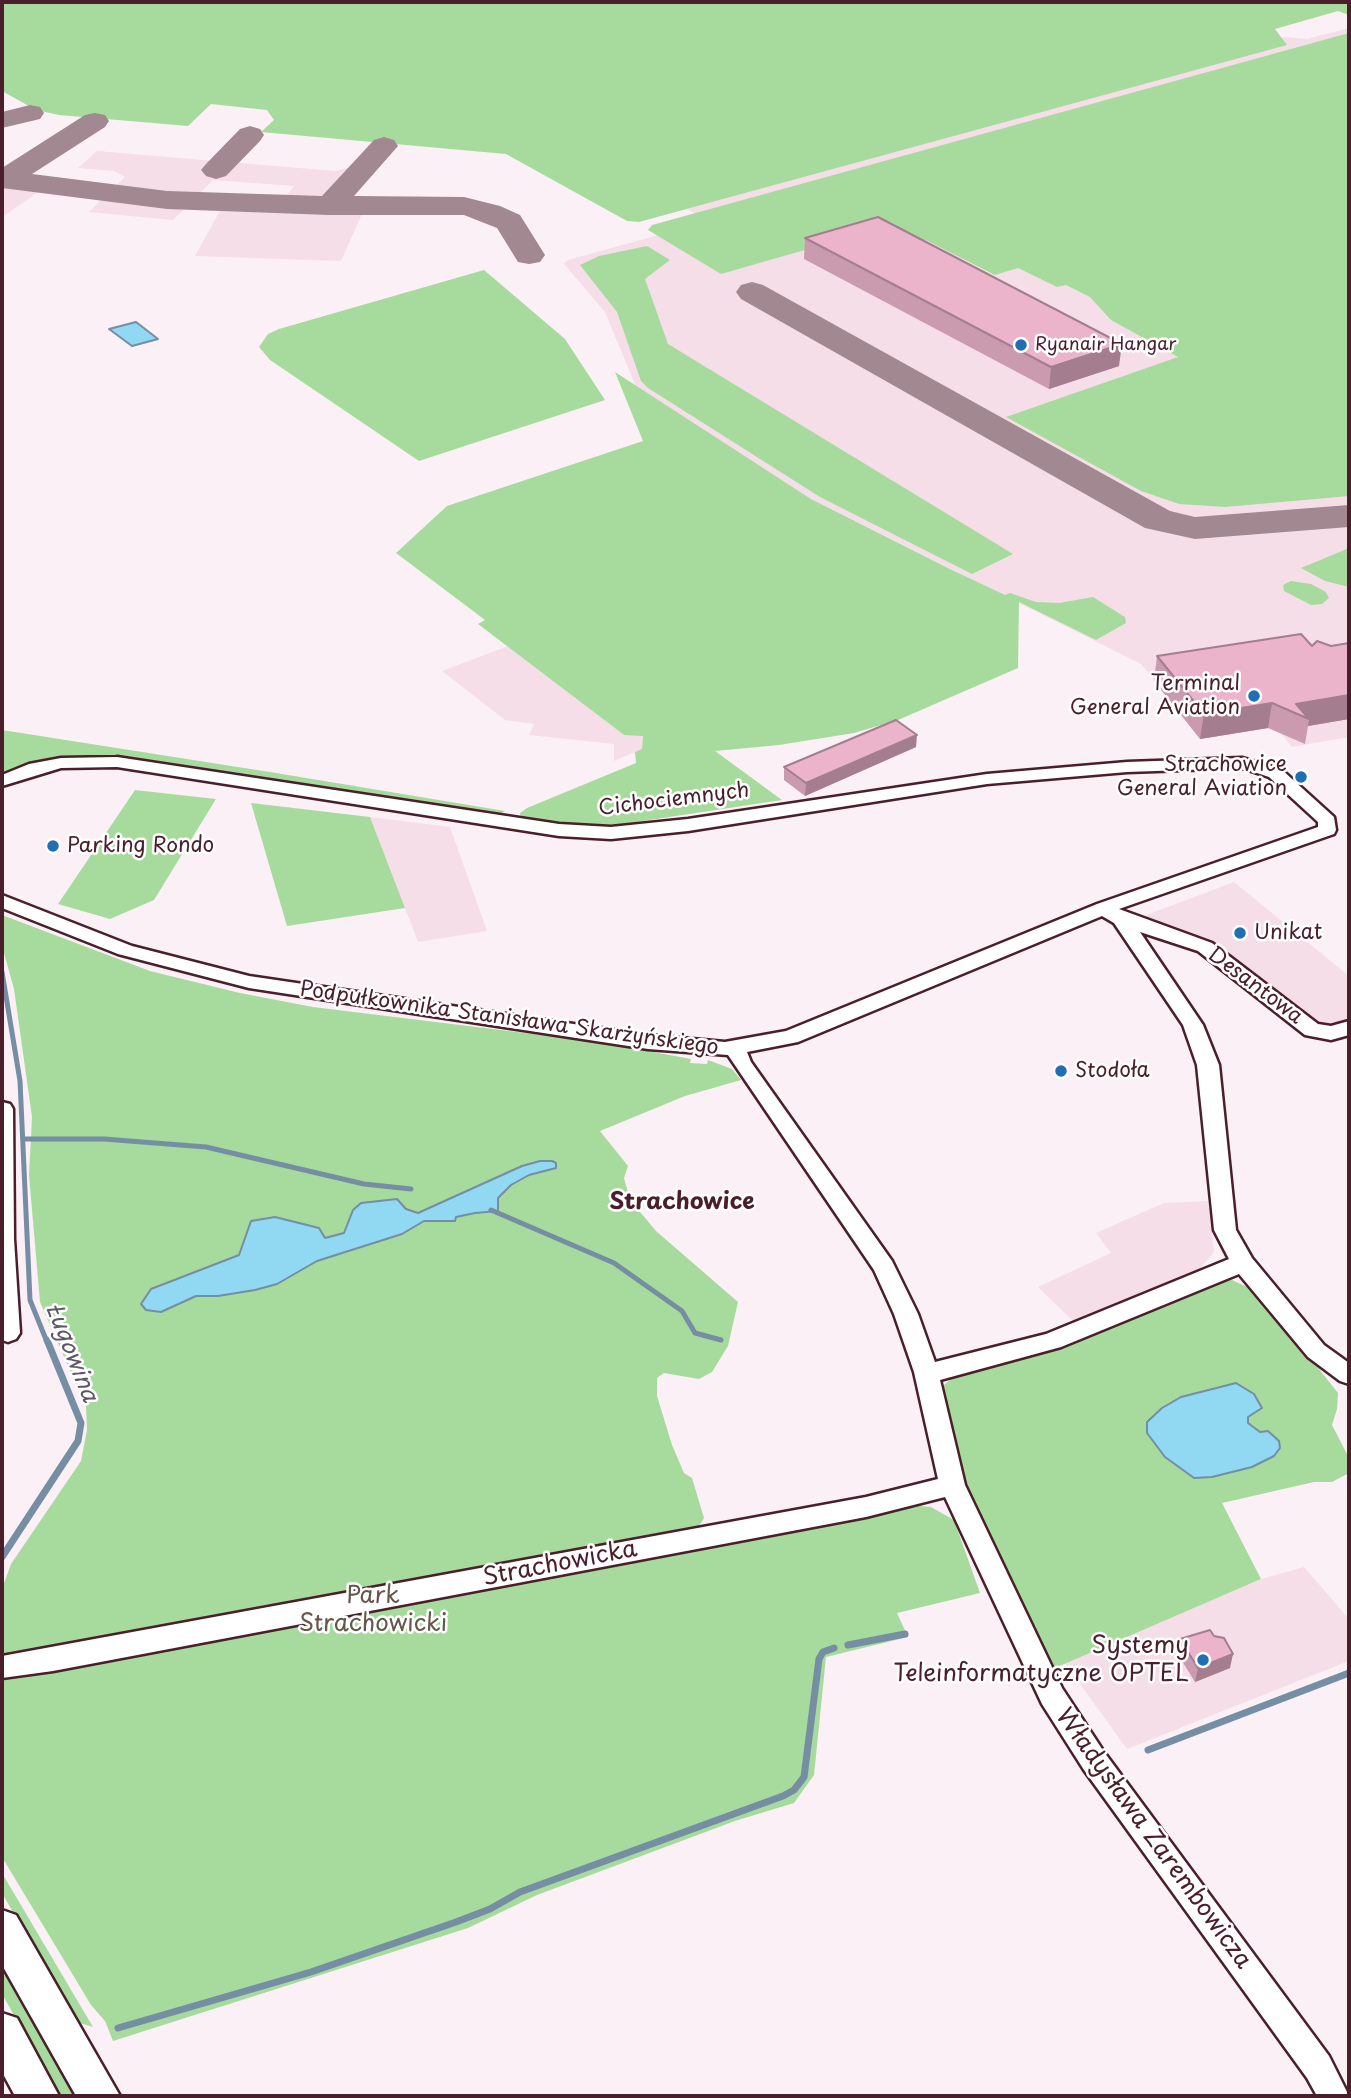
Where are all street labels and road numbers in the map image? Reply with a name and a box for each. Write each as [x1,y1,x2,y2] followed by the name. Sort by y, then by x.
[597,778,751,822] street label: Cichociemnych
[1202,942,1308,1030] street label: Desantowa
[298,977,720,1061] street label: Podpułkownika Stanisława Skarżyńskiego
[480,1535,640,1593] street label: Strachowicka
[1049,1703,1257,1975] street label: Władysława Zarembowicza

